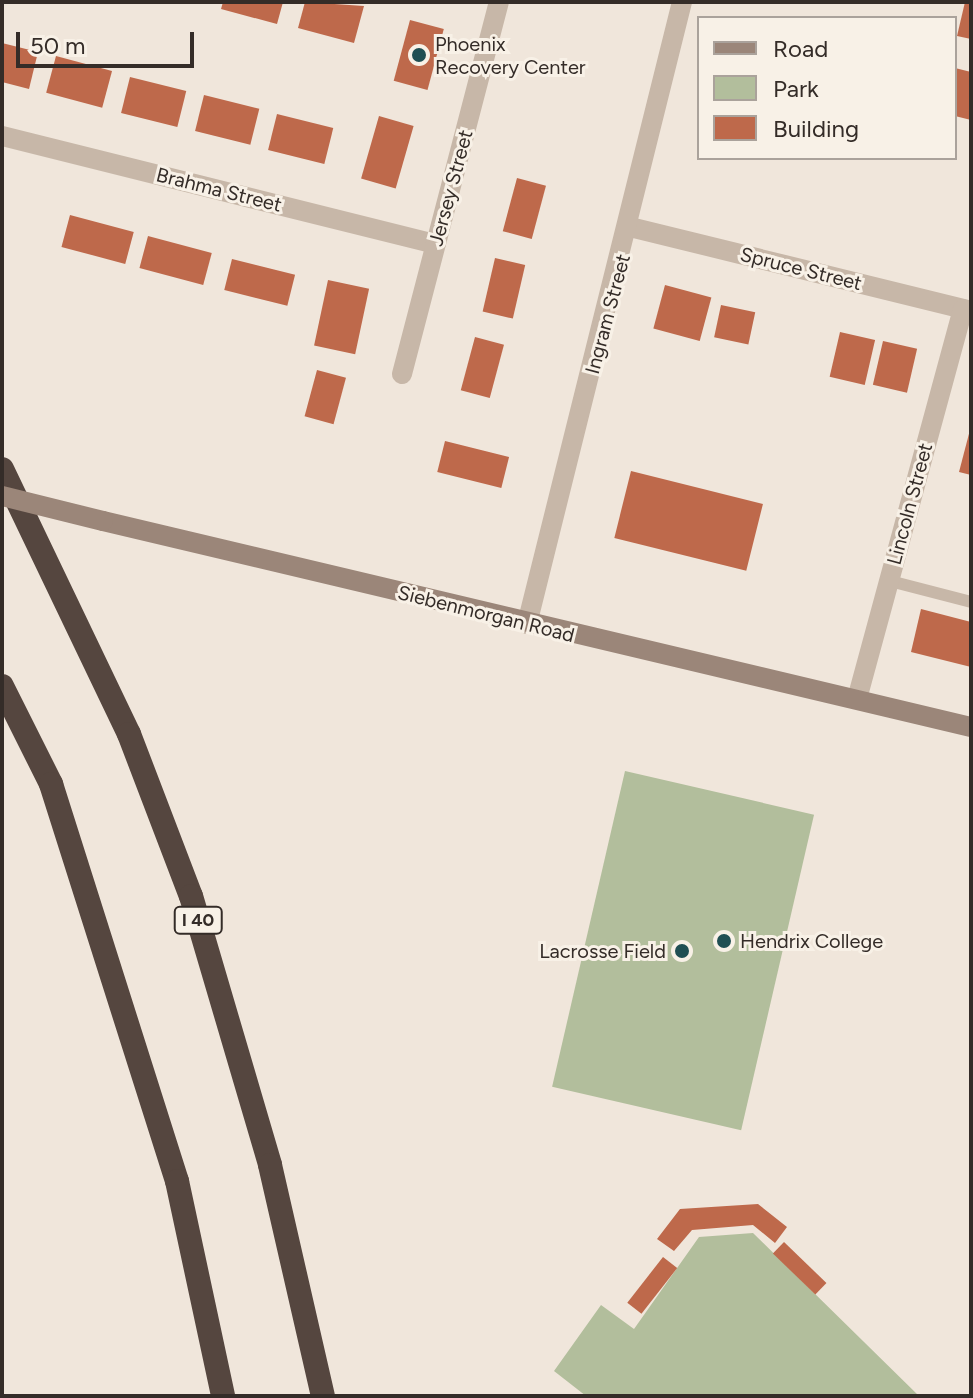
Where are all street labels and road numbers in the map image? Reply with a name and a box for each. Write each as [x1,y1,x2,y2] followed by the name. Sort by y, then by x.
[424,127,478,249] street label: Jersey Street
[154,163,284,217] street label: Brahma Street
[738,242,864,296] street label: Spruce Street
[580,251,636,377] street label: Ingram Street
[882,440,938,568] street label: Lincoln Street
[395,580,577,648] street label: Siebenmorgan Road
[172,906,224,934] road number: I 40

